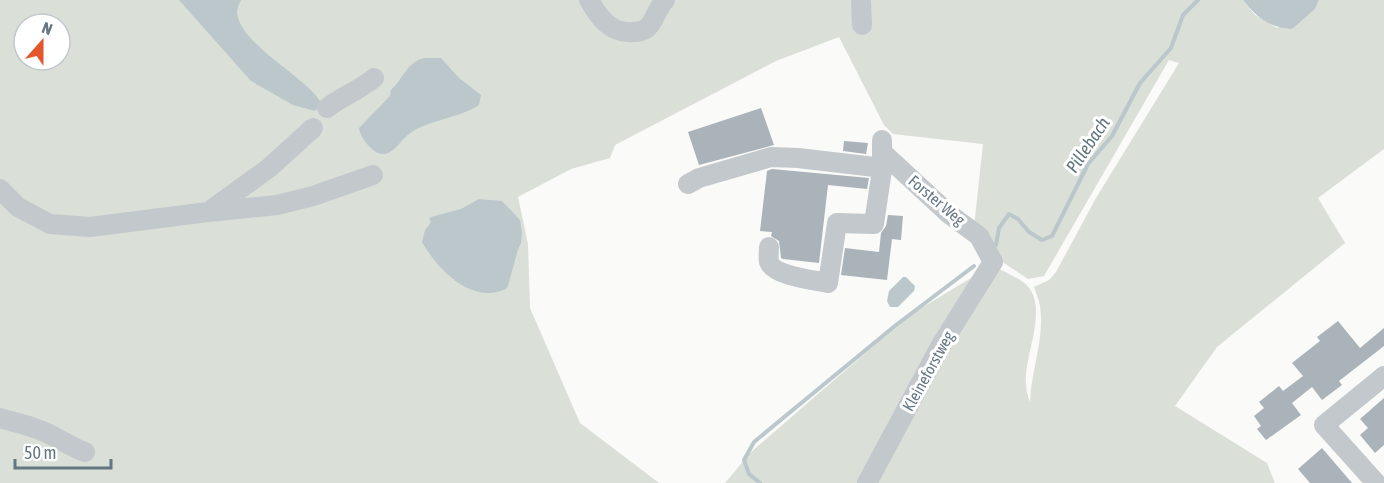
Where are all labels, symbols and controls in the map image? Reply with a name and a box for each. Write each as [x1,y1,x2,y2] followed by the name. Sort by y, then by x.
[12,12,72,72] north arrow
[40,18,55,38] text: N
[1061,113,1114,176] water label: Pillebach
[905,171,969,230] street label: Forster Weg
[899,328,958,414] street label: Kleineforstweg
[15,432,111,470] scale bar
[24,442,56,463] text: 50 m

